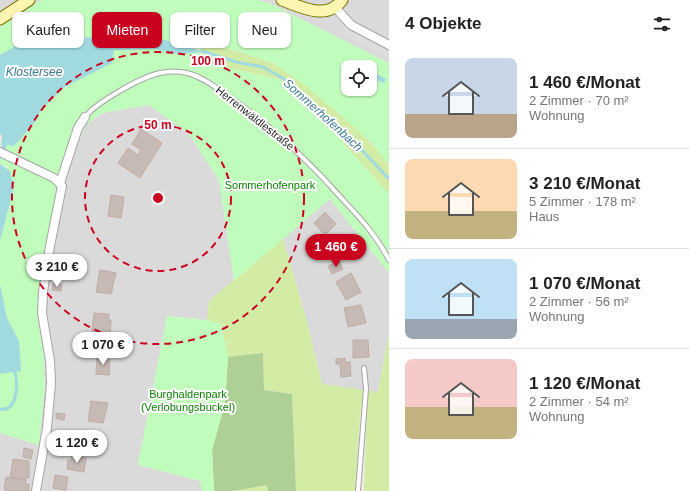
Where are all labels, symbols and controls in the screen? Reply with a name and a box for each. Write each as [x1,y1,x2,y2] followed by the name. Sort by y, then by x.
[12,12,84,48] chip: Kaufen
[92,12,162,48] chip: Mieten
[170,12,230,48] chip: Filter
[238,12,291,48] chip: Neu
[651,13,673,35] icon: filters
[405,14,482,33] text: 4 Objekte
[191,54,225,68] text: 100 m
[341,60,377,96] map controls
[341,60,377,96] button: locate
[6,65,63,79] water label: Klostersee
[529,73,641,92] text: 1 460 €/Monat
[437,74,485,122] icon: home
[281,76,366,154] water label: Sommerhofenbach
[213,84,297,152] street label: Herrenwäldlestraße
[529,93,629,108] text: 2 Zimmer · 70 m²
[529,108,584,123] text: Wohnung
[144,118,172,132] text: 50 m
[529,174,641,193] text: 3 210 €/Monat
[437,175,485,223] icon: home
[225,179,316,191] park label: Sommerhofenpark
[151,191,165,205] centre of rings
[529,194,636,209] text: 5 Zimmer · 178 m²
[529,209,559,224] text: Haus
[299,234,373,268] pin: 1 460 €
[314,239,358,254] text: 1 460 €
[20,254,94,288] pin: 3 210 €
[35,259,79,274] text: 3 210 €
[529,274,641,293] text: 1 070 €/Monat
[437,275,485,323] icon: home
[529,294,629,309] text: 2 Zimmer · 56 m²
[529,309,584,324] text: Wohnung
[66,332,140,366] pin: 1 070 €
[81,337,125,352] text: 1 070 €
[529,374,641,393] text: 1 120 €/Monat
[437,375,485,423] icon: home
[141,388,235,413] park label: Burghaldenpark (Verlobungsbuckel)
[529,394,629,409] text: 2 Zimmer · 54 m²
[529,409,584,424] text: Wohnung
[40,430,114,464] pin: 1 120 €
[55,435,99,450] text: 1 120 €

